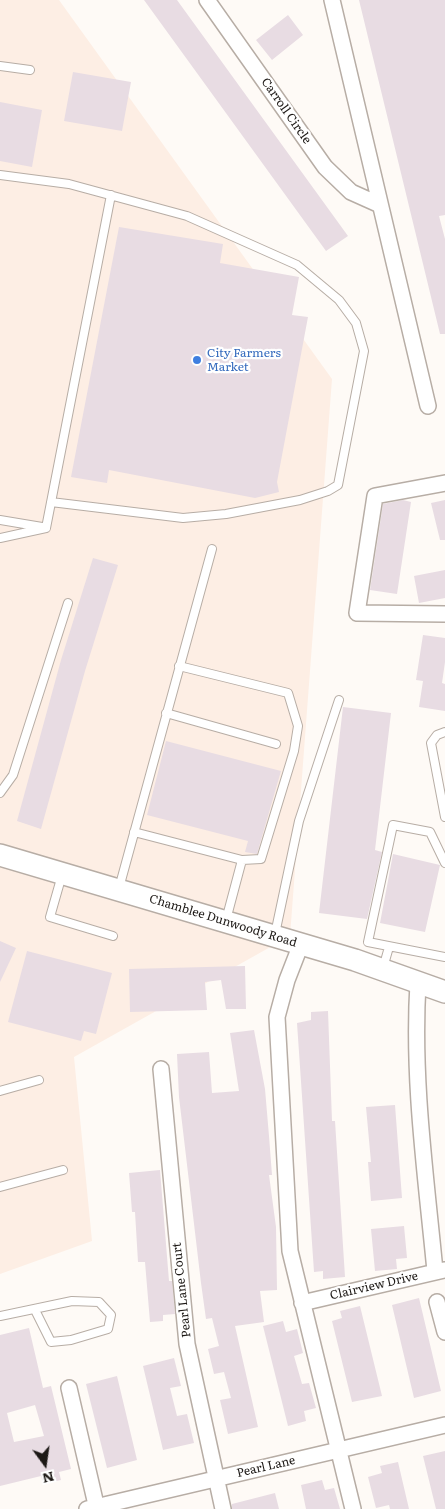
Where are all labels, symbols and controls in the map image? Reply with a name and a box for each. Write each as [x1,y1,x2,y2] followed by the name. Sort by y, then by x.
[258,75,314,147] street label: Carroll Circle
[207,346,281,374] place label: City Farmers Market
[191,354,203,366] marker: City Farmers Market
[147,892,299,950] street label: Chamblee Dunwoody Road
[170,1242,194,1338] street label: Pearl Lane Court
[329,1269,419,1303] street label: Clairview Drive
[20,1439,70,1489] north arrow
[235,1453,297,1481] street label: Pearl Lane
[41,1467,57,1490] text: N

